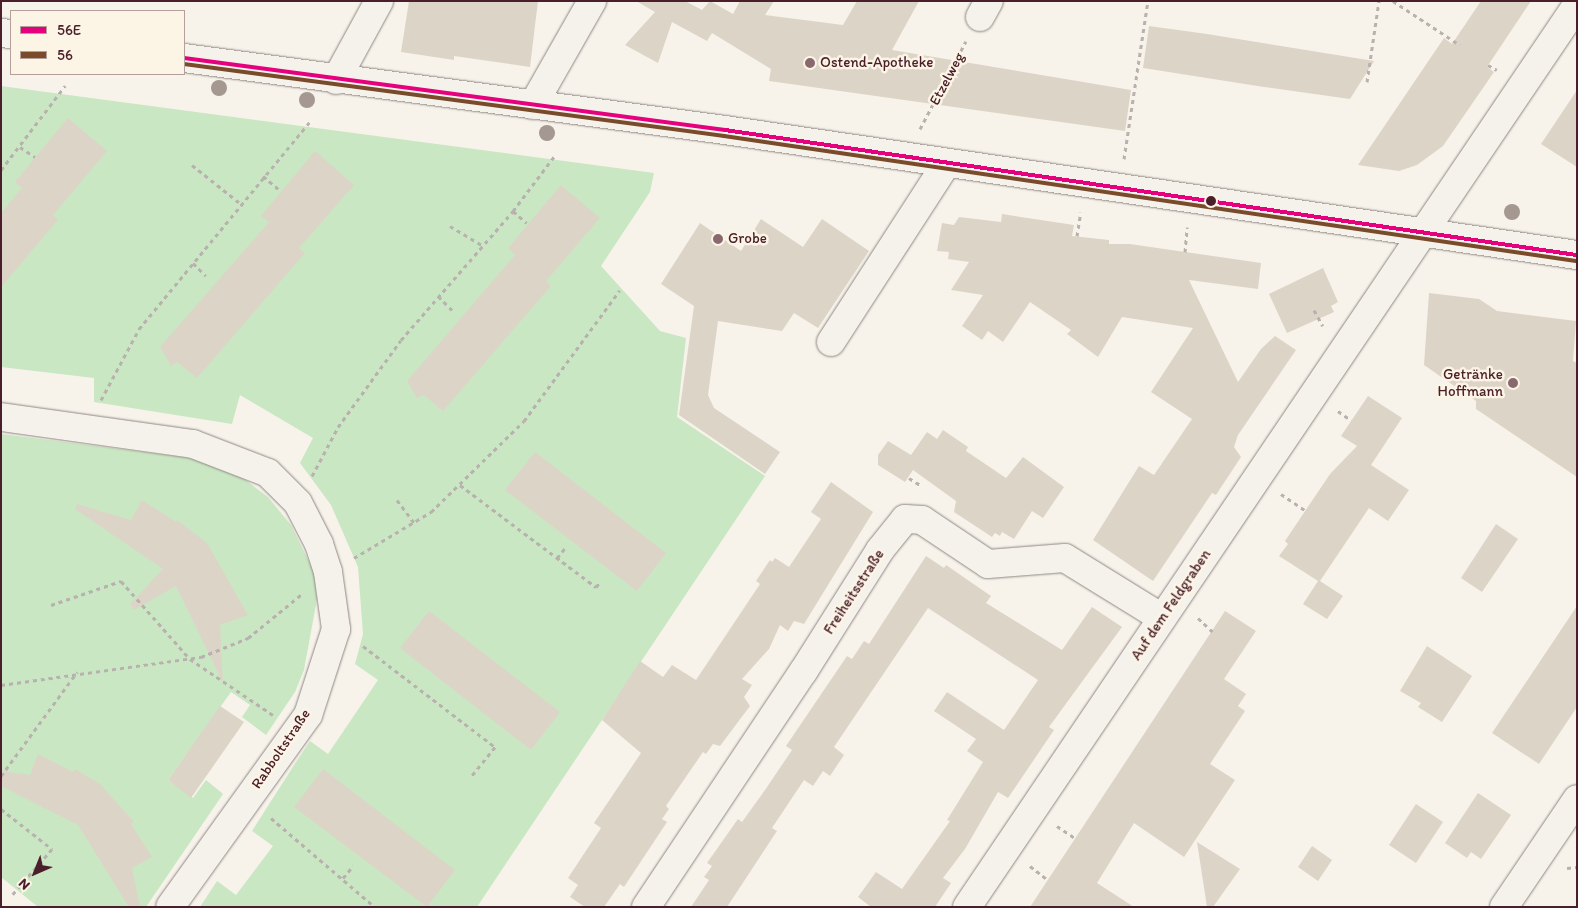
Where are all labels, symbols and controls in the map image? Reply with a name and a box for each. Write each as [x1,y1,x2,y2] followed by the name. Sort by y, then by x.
[10,10,185,75] legend
[57,21,81,39] text: 56E
[57,46,73,64] text: 56
[926,50,968,108] street label: Etzelweg
[820,54,933,72] place label: Ostend-Apotheke
[804,57,816,69] marker: Ostend-Apotheke
[1206,196,1216,206] unlabelled marker
[728,230,767,248] place label: Grobe
[712,233,724,245] marker: Grobe
[1438,365,1503,400] place label: Getränke Hoffmann
[1507,377,1519,389] marker: Getränke Hoffmann
[820,546,888,638] street label: Freiheitsstraße
[1128,547,1214,663] street label: Auf dem Feldgraben
[248,706,314,792] street label: Rabboltstraße
[10,848,60,898] north arrow
[15,875,34,894] text: N

